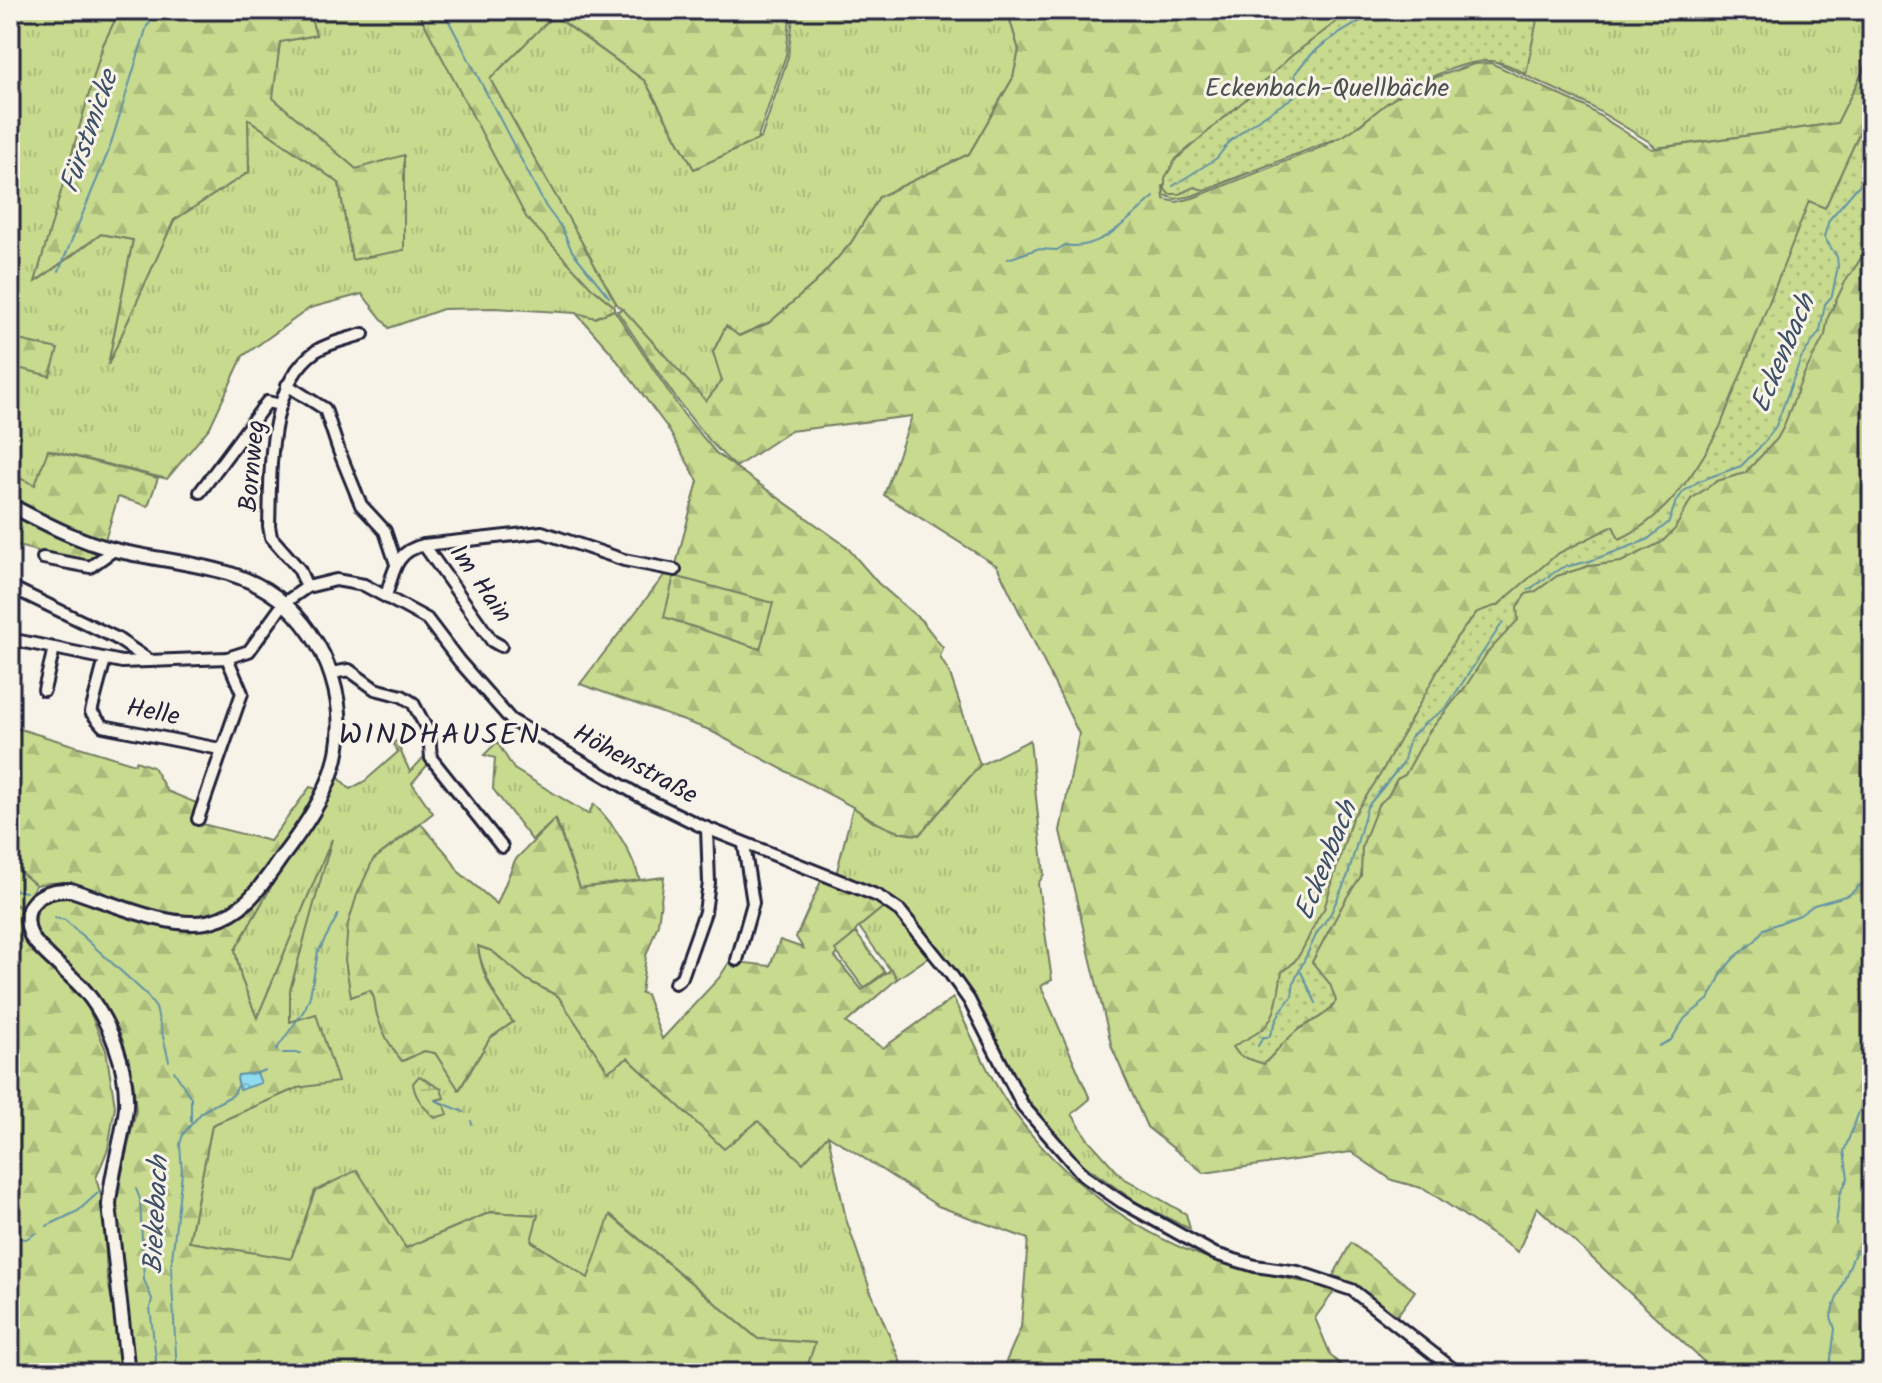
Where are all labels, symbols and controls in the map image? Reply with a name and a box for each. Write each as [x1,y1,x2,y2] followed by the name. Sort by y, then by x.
[48,62,133,199] water label: Fürstmicke
[1205,68,1450,110] park label: Eckenbach-Quellbäche
[1739,286,1830,420] water label: Eckenbach
[228,418,278,514] street label: Bornweg
[437,536,523,632] street label: Im Hain
[123,687,184,739] street label: Helle
[339,712,541,760] district label: WINDHAUSEN
[565,713,706,817] street label: Höhenstraße
[1283,793,1372,927] water label: Eckenbach
[131,1153,183,1275] water label: Biekebach

